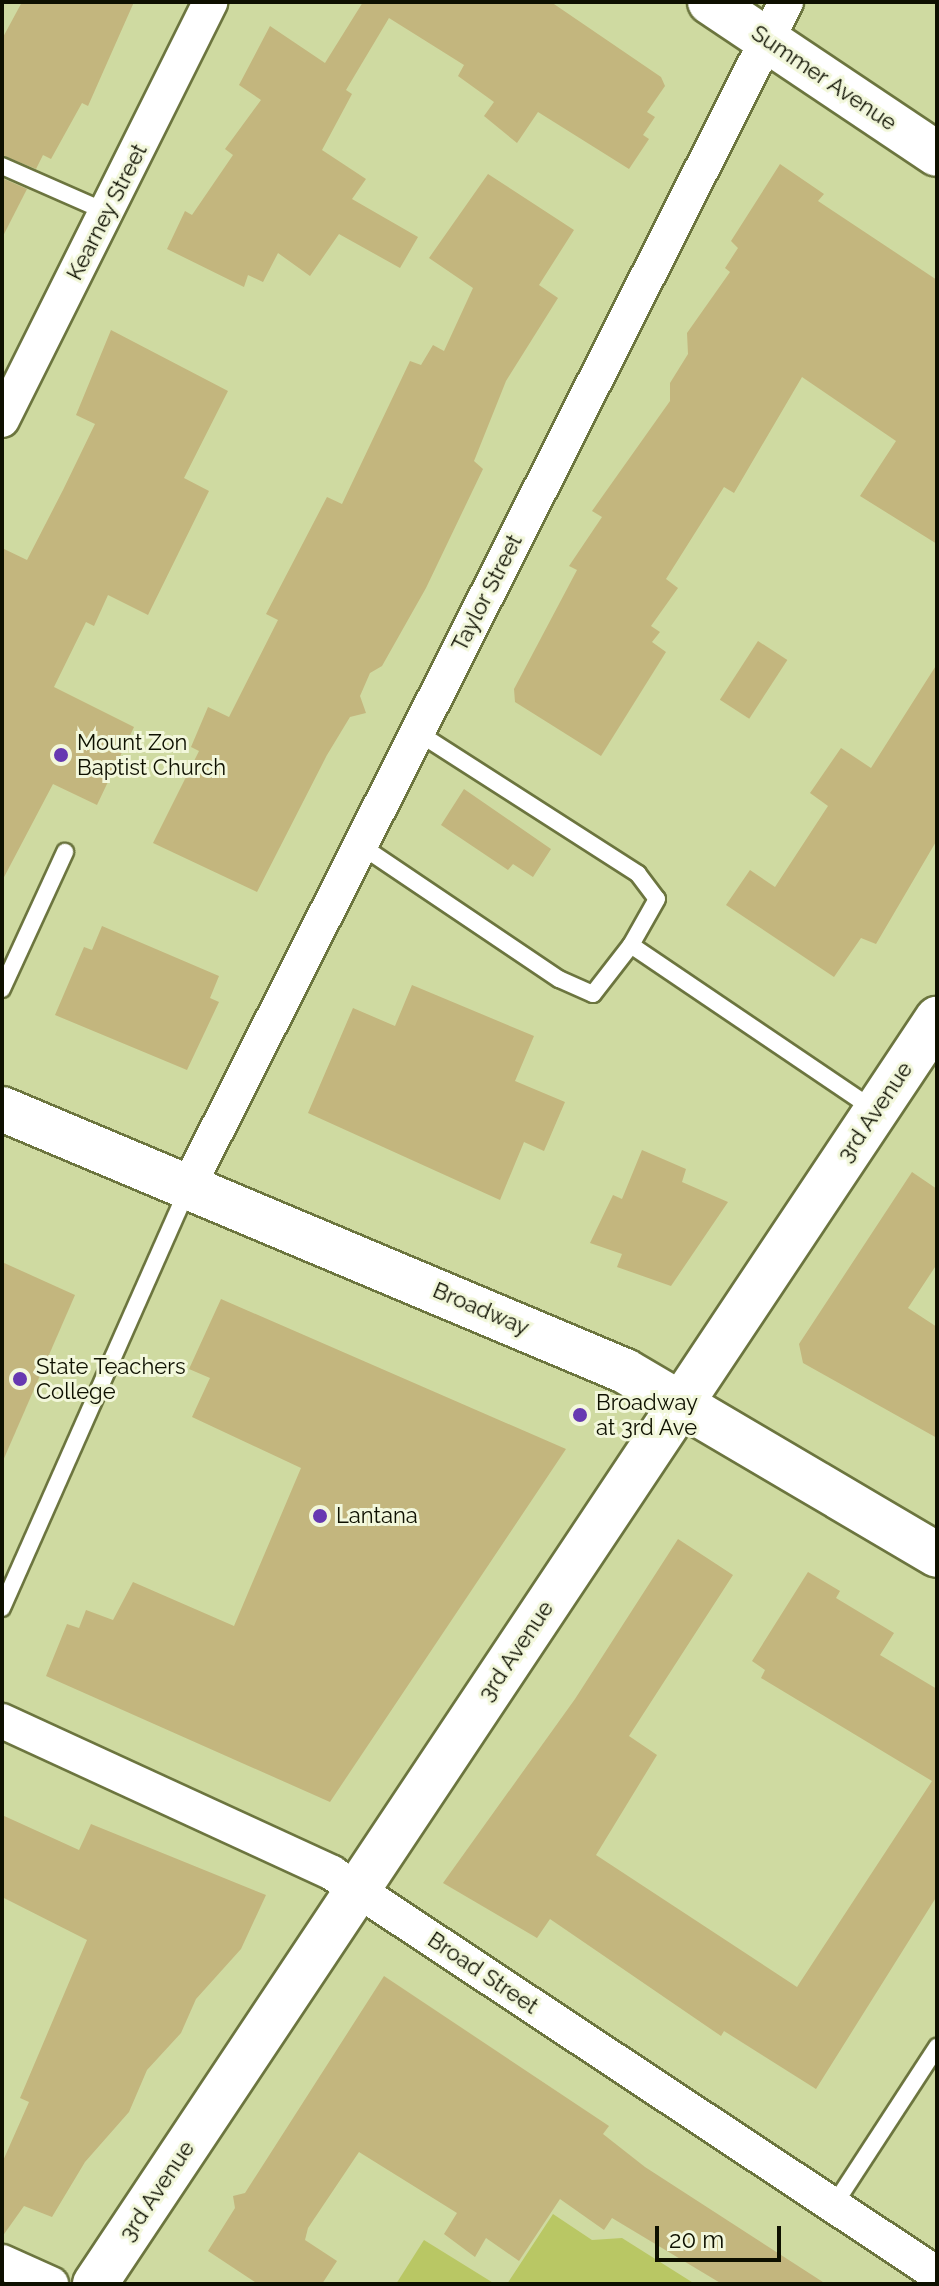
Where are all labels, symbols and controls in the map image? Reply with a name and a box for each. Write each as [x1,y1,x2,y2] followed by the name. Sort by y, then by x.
[746,19,902,137] street label: Summer Avenue
[61,139,153,285] street label: Kearney Street
[446,530,528,656] street label: Taylor Street
[77,729,226,780] place label: Mount Zon Baptist Church
[52,746,70,764] marker: Mount Zon Baptist Church
[832,1057,918,1167] street label: 3rd Avenue
[429,1277,533,1341] street label: Broadway
[36,1353,186,1404] place label: State Teachers College
[11,1370,29,1388] marker: State Teachers College
[596,1389,698,1440] place label: Broadway at 3rd Ave
[571,1406,589,1424] marker: Broadway at 3rd Ave
[336,1503,418,1529] place label: Lantana
[311,1507,329,1525] marker: Lantana
[473,1596,559,1706] street label: 3rd Avenue
[423,1926,543,2020] street label: Broad Street
[114,2136,200,2246] street label: 3rd Avenue
[659,2210,785,2260] scale bar
[669,2225,724,2254] text: 20 m

